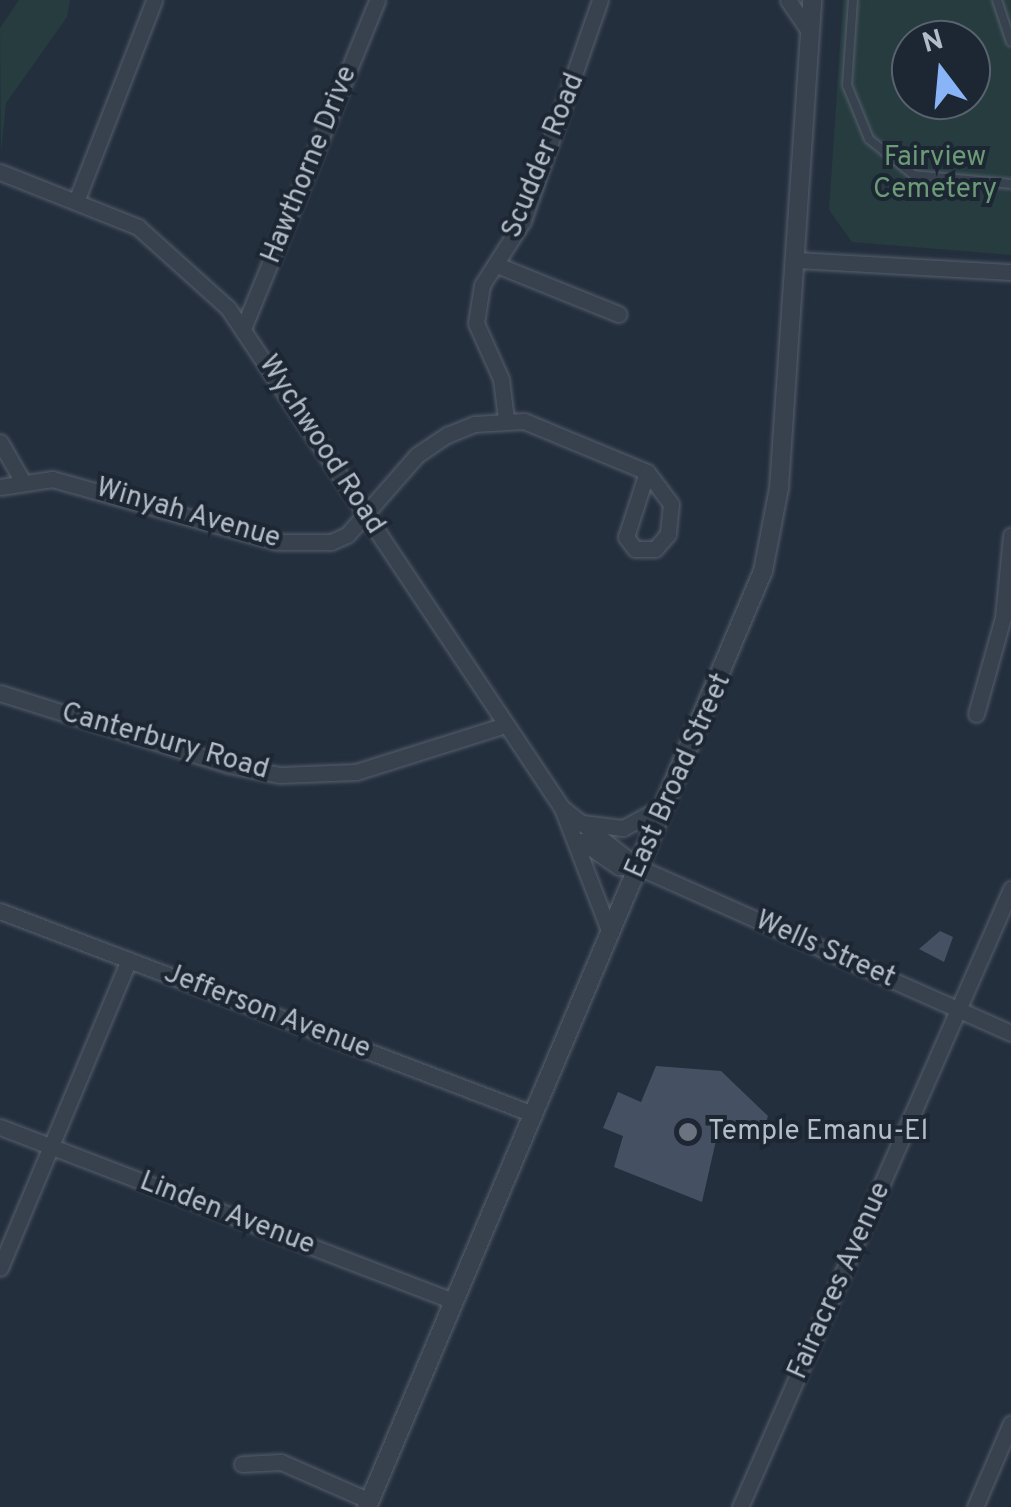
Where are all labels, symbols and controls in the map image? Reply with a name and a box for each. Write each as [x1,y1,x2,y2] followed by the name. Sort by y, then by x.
[891,20,991,120] north arrow
[919,23,948,63] text: N
[255,61,365,269] street label: Hawthorne Drive
[496,69,592,243] street label: Scudder Road
[873,141,997,207] park label: Fairview Cemetery
[251,349,391,541] street label: Wychwood Road
[91,471,285,557] street label: Winyah Avenue
[619,668,739,884] street label: East Broad Street
[58,696,272,788] street label: Canterbury Road
[750,904,900,996] street label: Wells Street
[159,957,375,1067] street label: Jefferson Avenue
[708,1115,928,1149] place label: Temple Emanu-El
[677,1121,699,1143] marker: Temple Emanu-El
[134,1165,320,1263] street label: Linden Avenue
[781,1177,899,1385] street label: Fairacres Avenue

